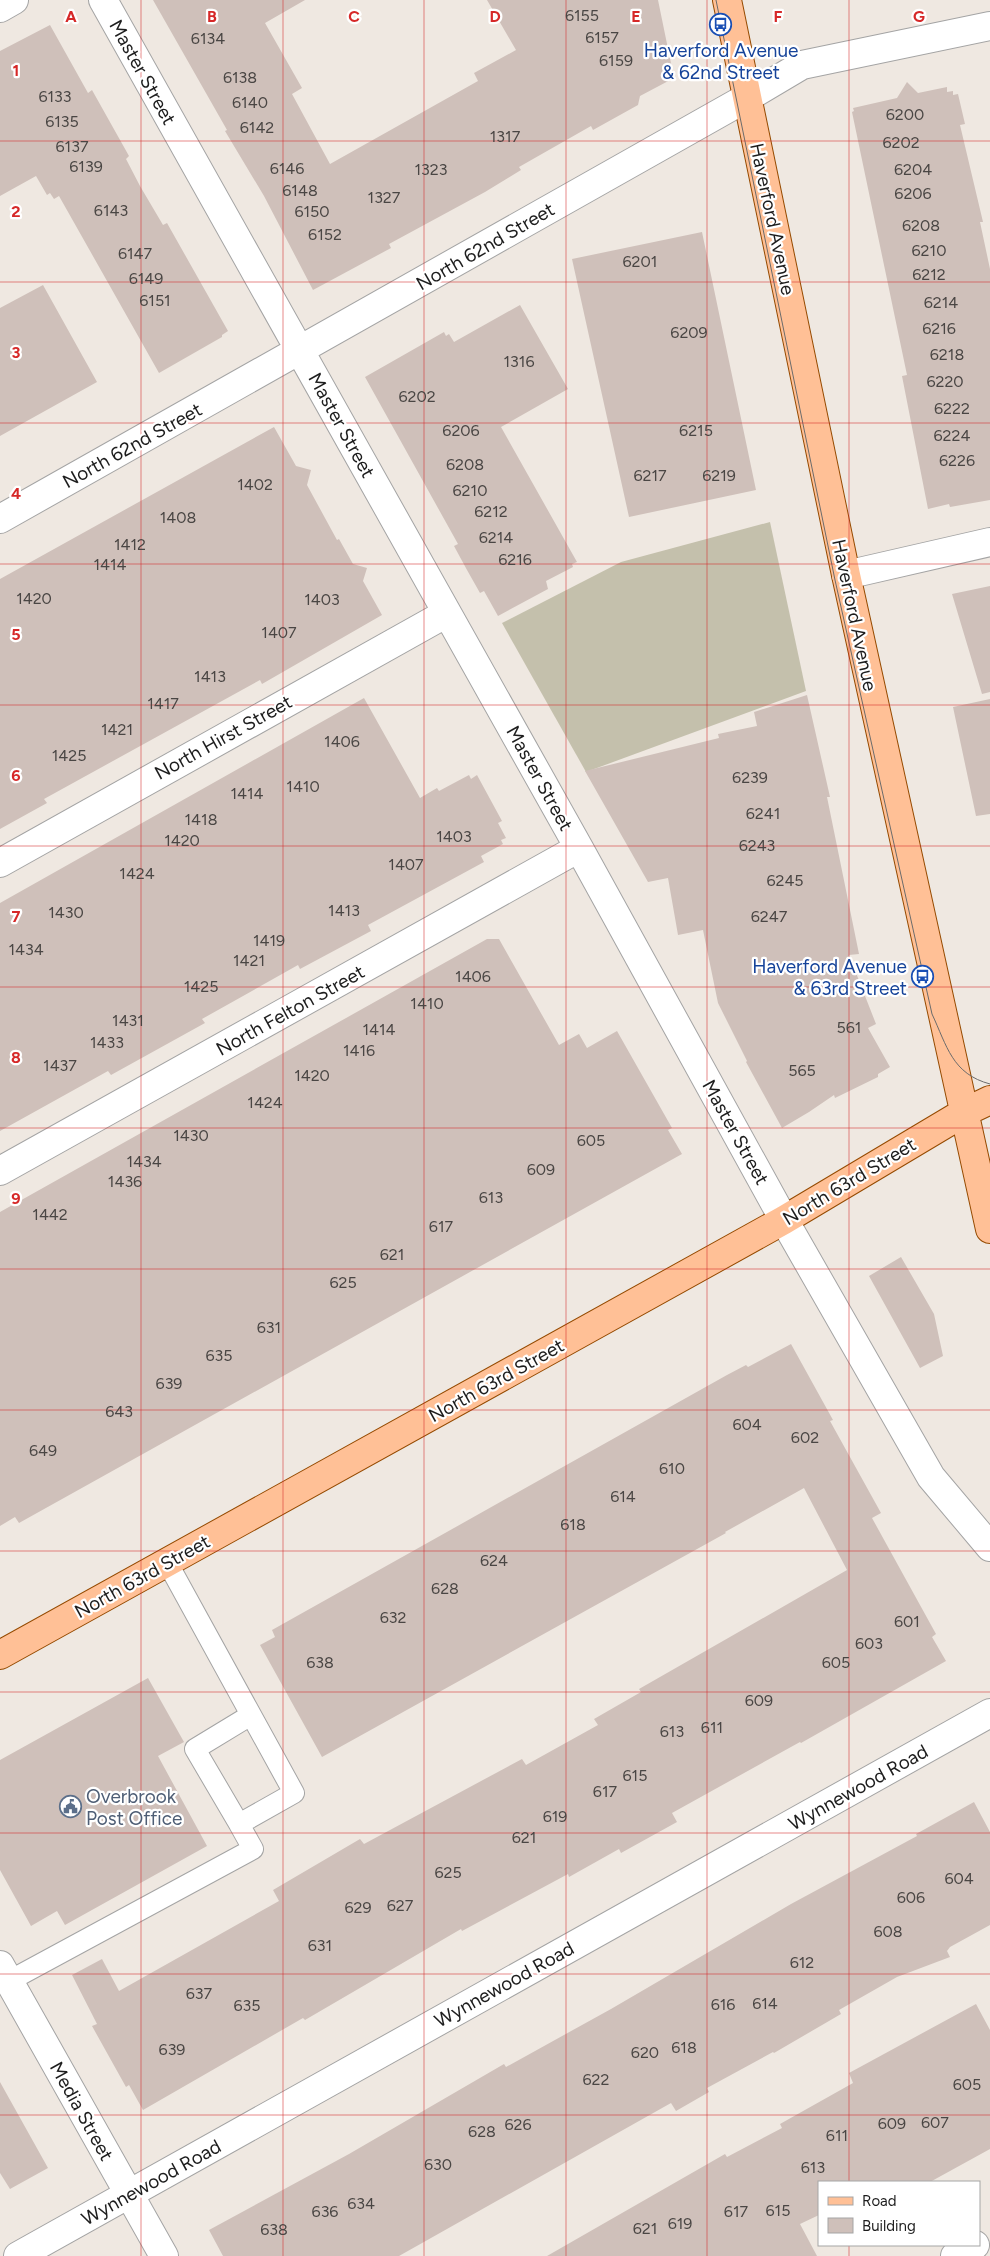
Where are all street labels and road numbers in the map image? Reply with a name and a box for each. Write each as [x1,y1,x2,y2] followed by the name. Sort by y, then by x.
[104,16,181,129] street label: Master Street
[745,141,800,297] street label: Haverford Avenue
[412,198,558,295] street label: North 62nd Street
[303,369,380,482] street label: Master Street
[59,398,206,493] street label: North 62nd Street
[827,537,882,693] street label: Haverford Avenue
[150,690,296,785] street label: North Hirst Street
[501,722,578,835] street label: Master Street
[212,960,368,1061] street label: North Felton Street
[697,1076,774,1189] street label: Master Street
[779,1133,920,1230] street label: North 63rd Street
[425,1334,568,1427] street label: North 63rd Street
[71,1530,214,1623] street label: North 63rd Street
[785,1740,932,1835] street label: Wynnewood Road
[431,1937,578,2032] street label: Wynnewood Road
[45,2058,118,2165] street label: Media Street
[78,2135,225,2230] street label: Wynnewood Road

